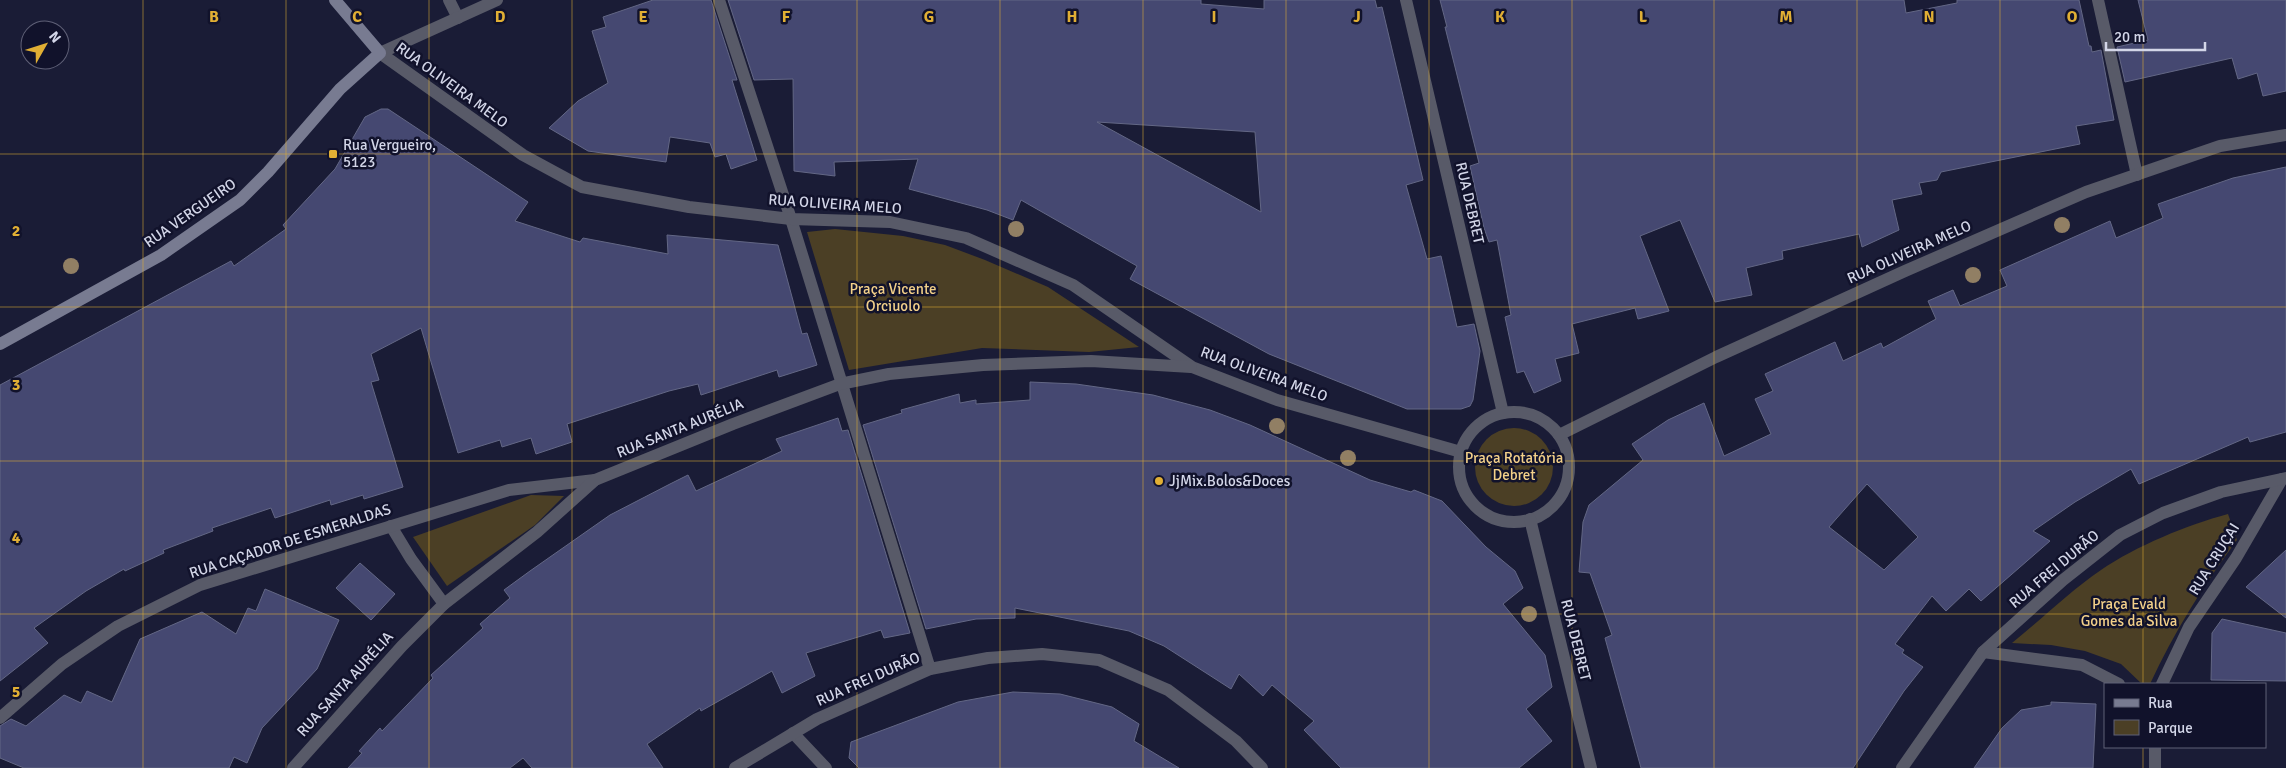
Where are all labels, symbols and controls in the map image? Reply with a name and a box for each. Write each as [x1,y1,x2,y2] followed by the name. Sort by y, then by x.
[209,7,219,27] text: B
[352,7,362,27] text: C
[495,7,506,27] text: D
[638,7,648,27] text: E
[782,7,791,27] text: F
[924,7,934,27] text: G
[1067,7,1077,27] text: H
[1211,7,1217,27] text: I
[1353,7,1361,27] text: J
[1495,7,1505,27] text: K
[1639,7,1648,27] text: L
[1779,7,1793,27] text: M
[1923,7,1935,27] text: N
[2067,7,2078,27] text: O
[20,20,70,70] north arrow
[2106,20,2205,52] scale bar
[45,28,64,46] text: N
[2114,28,2145,46] text: 20 m
[393,38,512,132] street label: RUA OLIVEIRA MELO
[343,136,436,171] place label: Rua Vergueiro, 5123
[327,148,339,160] marker: Rua Vergueiro, 5123
[1452,160,1488,246] street label: RUA DEBRET
[141,175,240,251] street label: RUA VERGUEIRO
[768,190,903,218] street label: RUA OLIVEIRA MELO
[1844,217,1974,287] street label: RUA OLIVEIRA MELO
[12,221,20,241] text: 2
[849,280,937,315] park label: Praça Vicente Orciuolo
[1198,343,1330,405] street label: RUA OLIVEIRA MELO
[12,375,20,395] text: 3
[614,393,746,462] street label: RUA SANTA AURÉLIA
[1465,449,1563,484] park label: Praça Rotatória Debret
[1169,472,1291,490] place label: JjMix.Bolos&Doces
[1153,475,1165,487] marker: JjMix.Bolos&Doces
[187,500,393,582] street label: RUA CAÇADOR DE ESMERALDAS
[2185,520,2243,598] street label: RUA CRUÇAI
[2005,525,2103,612] street label: RUA FREI DURÃO
[12,528,21,548] text: 4
[2081,595,2177,630] park label: Praça Evald Gomes da Silva
[1557,597,1595,683] street label: RUA DEBRET
[292,627,397,740] street label: RUA SANTA AURÉLIA
[813,647,923,710] street label: RUA FREI DURÃO
[12,682,20,702] text: 5
[2104,683,2266,748] legend
[2148,694,2173,712] text: Rua
[2148,719,2193,737] text: Parque

